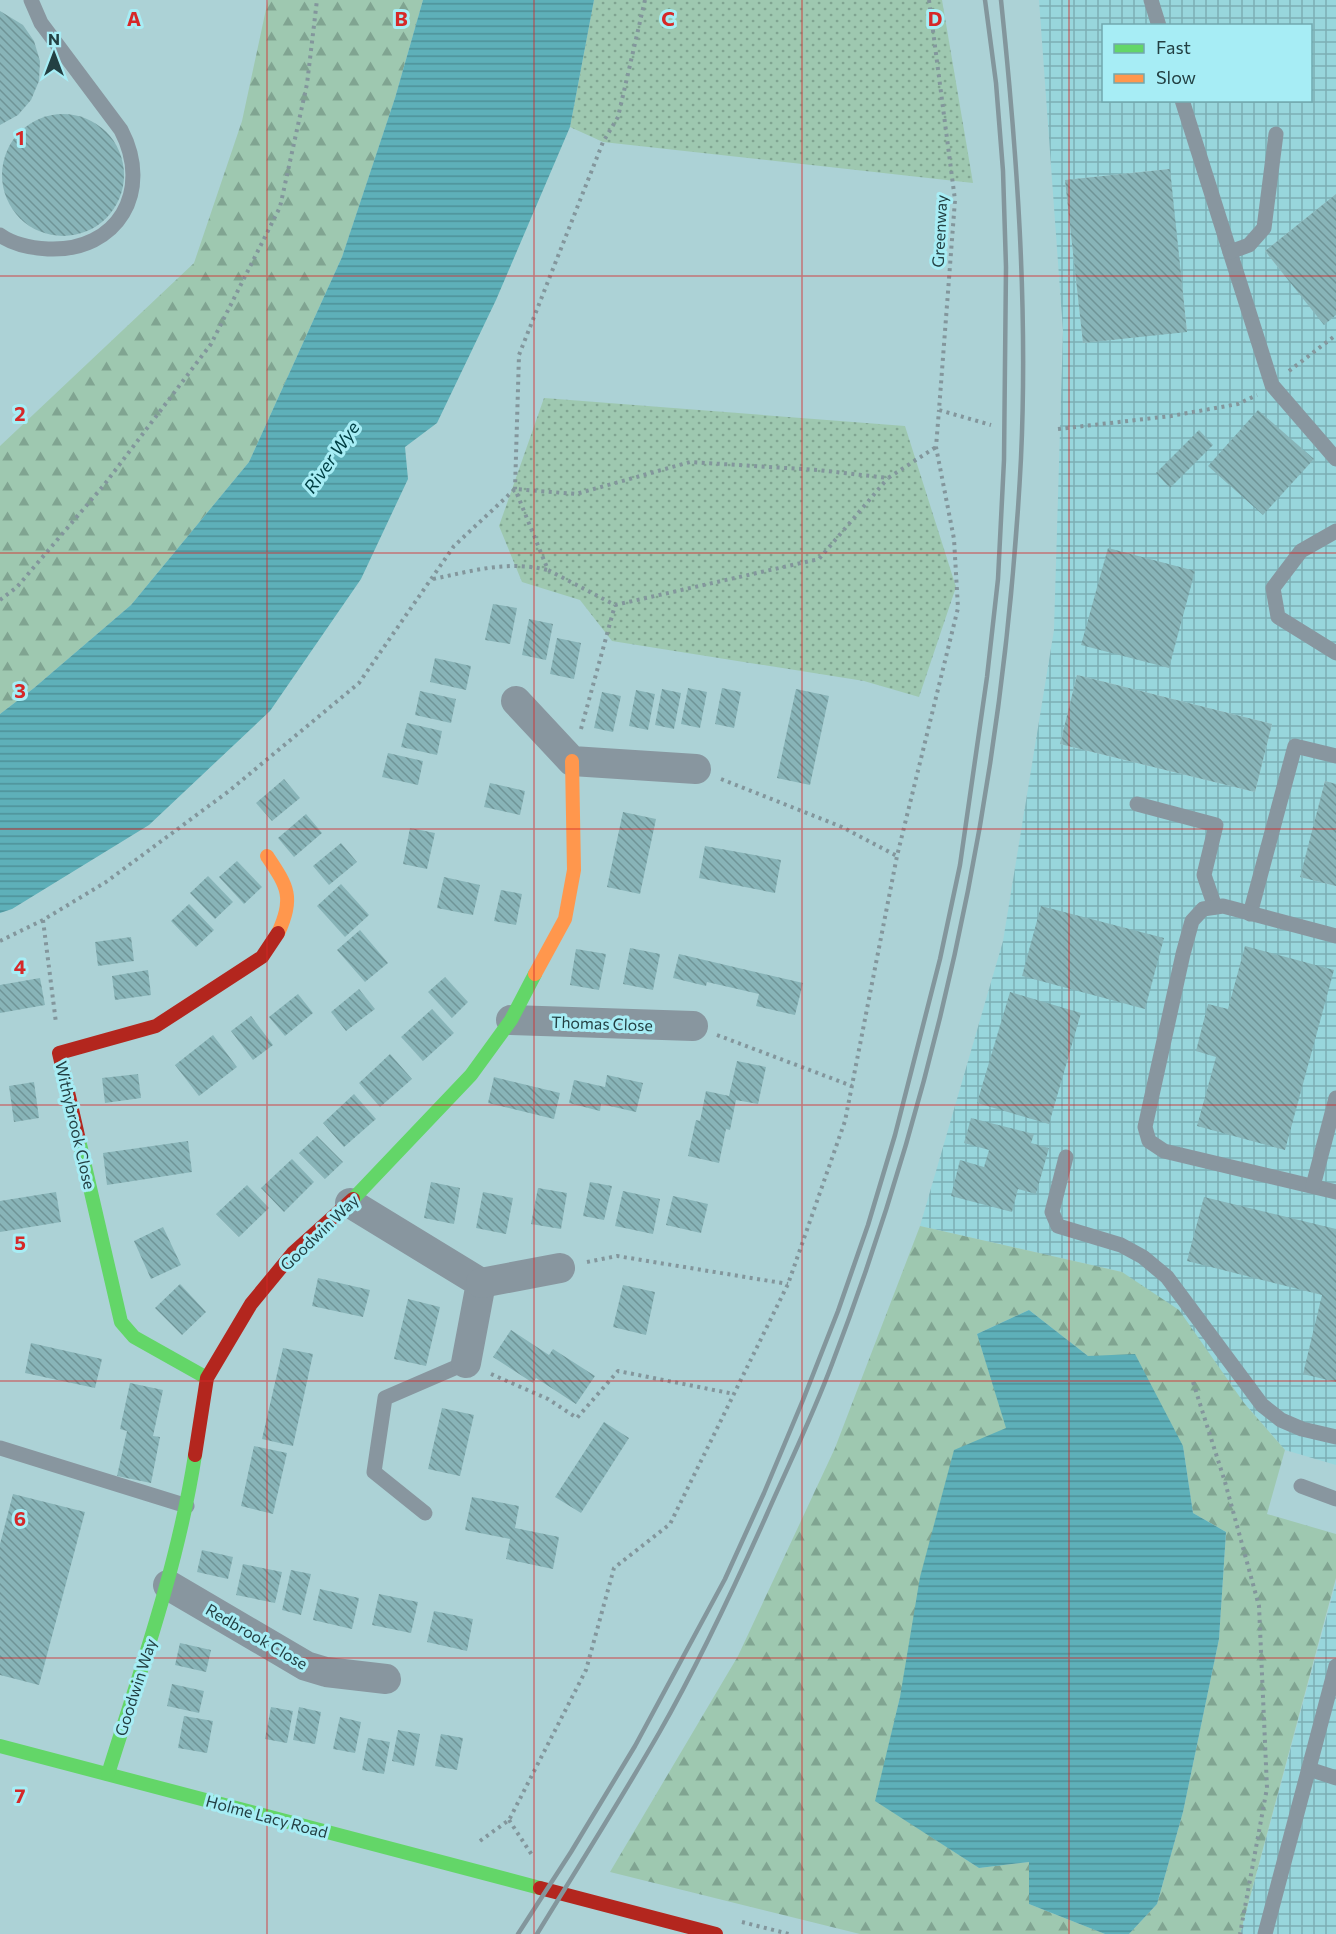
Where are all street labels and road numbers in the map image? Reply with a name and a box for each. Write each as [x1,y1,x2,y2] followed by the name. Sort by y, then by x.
[928,194,950,268] street label: Greenway
[551,1012,653,1034] street label: Thomas Close
[52,1059,100,1191] street label: Withybrook Close
[276,1190,362,1274] street label: Goodwin Way
[203,1599,311,1673] street label: Redbrook Close
[110,1636,160,1738] street label: Goodwin Way
[204,1791,330,1841] street label: Holme Lacy Road

